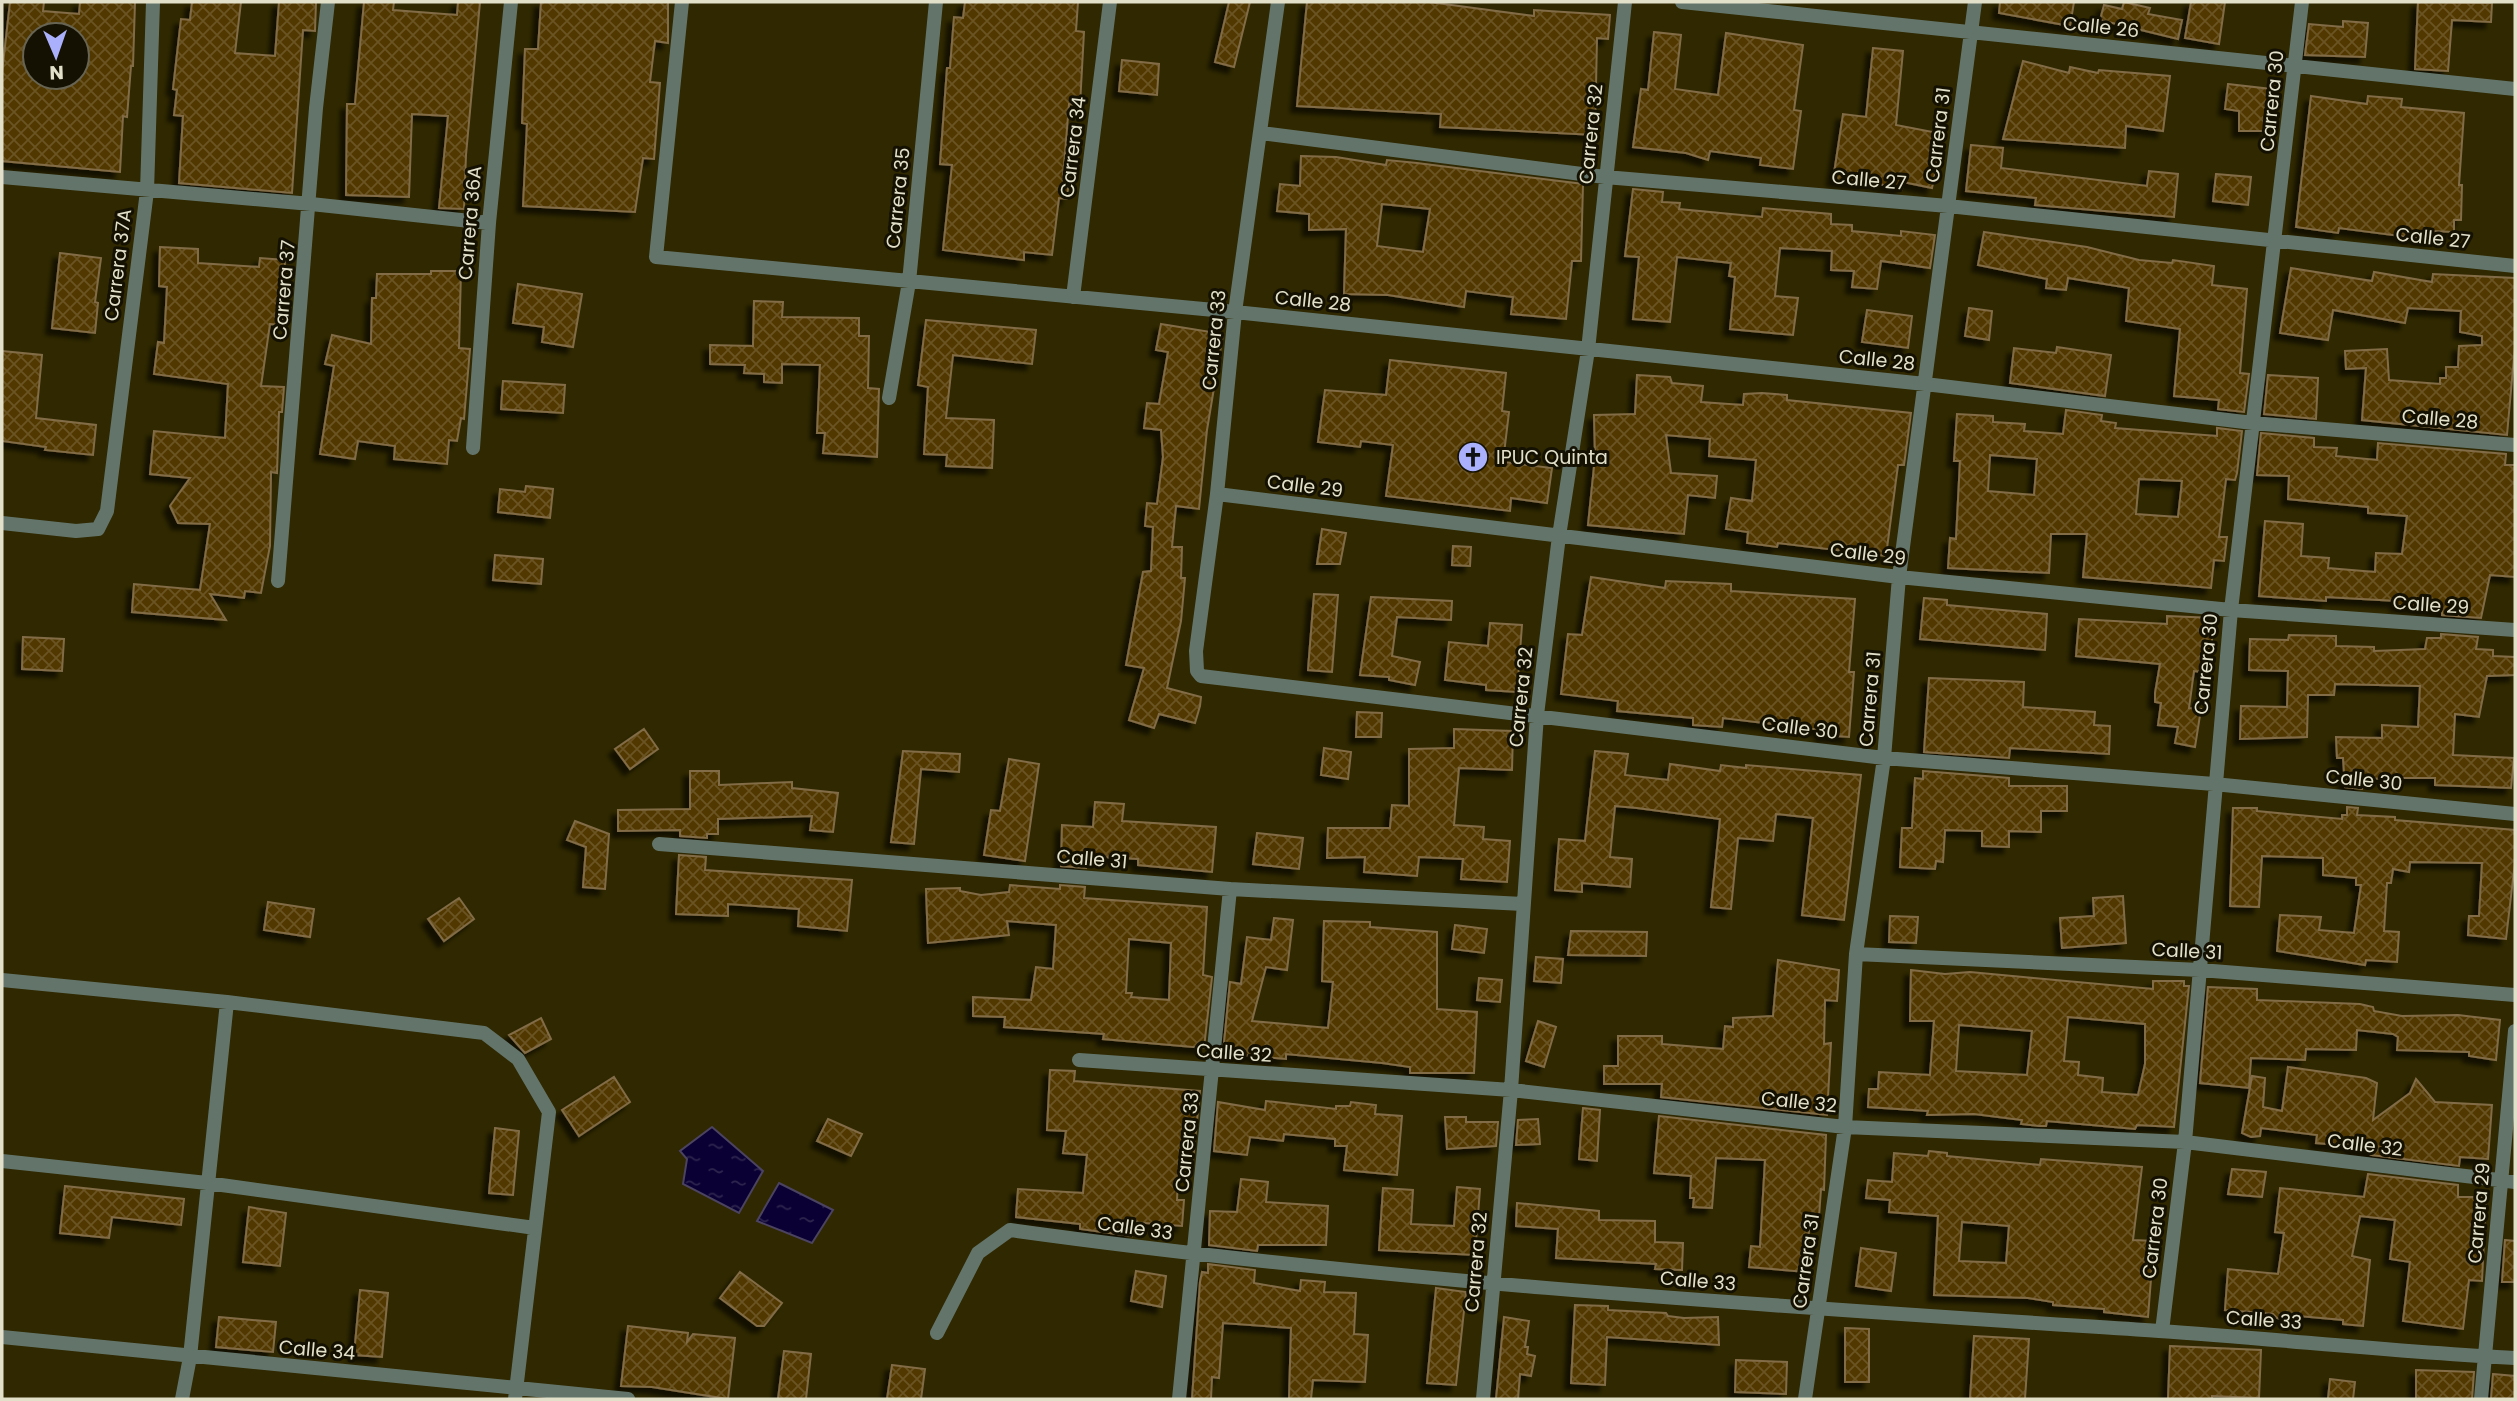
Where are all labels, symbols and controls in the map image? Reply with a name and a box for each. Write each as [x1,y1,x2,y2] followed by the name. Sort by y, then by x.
[2061,10,2141,44] street label: Calle 26
[21,21,91,91] north arrow
[2253,49,2291,153] street label: Carrera 30
[49,59,64,86] text: N
[1572,83,1610,185] street label: Carrera 32
[1919,86,1957,184] street label: Carrera 31
[1053,95,1093,199] street label: Carrera 34
[879,146,917,250] street label: Carrera 35
[1830,163,1908,197] street label: Calle 27
[452,165,488,281] street label: Carrera 36A
[98,207,138,323] street label: Carrera 37A
[2394,221,2472,255] street label: Calle 27
[266,239,302,341] street label: Carrera 37
[1273,284,1353,318] street label: Calle 28
[1195,288,1233,392] street label: Carrera 33
[1837,343,1917,377] street label: Calle 28
[2401,402,2479,436] street label: Calle 28
[1456,440,1490,474] church icon: IPUC Quinta
[1496,444,1608,471] place label: IPUC Quinta
[1265,468,1345,504] street label: Calle 29
[1828,536,1908,572] street label: Calle 29
[2392,589,2470,621] street label: Calle 29
[2187,612,2225,716] street label: Carrera 30
[1502,646,1540,748] street label: Carrera 32
[1852,650,1888,748] street label: Carrera 31
[1760,710,1840,746] street label: Calle 30
[2324,763,2404,797] street label: Calle 30
[1055,842,1129,876] street label: Calle 31
[2151,936,2223,966] street label: Calle 31
[1195,1037,1273,1069] street label: Calle 32
[1760,1085,1838,1119] street label: Calle 32
[1168,1090,1206,1194] street label: Carrera 33
[2326,1127,2404,1163] street label: Calle 32
[2461,1161,2497,1265] street label: Carrera 29
[2135,1176,2175,1280] street label: Carrera 30
[1095,1209,1175,1247] street label: Calle 33
[1458,1211,1494,1313] street label: Carrera 32
[1786,1212,1826,1310] street label: Carrera 31
[1659,1264,1737,1298] street label: Calle 33
[2225,1304,2303,1336] street label: Calle 33
[278,1333,357,1367] street label: Calle 34

